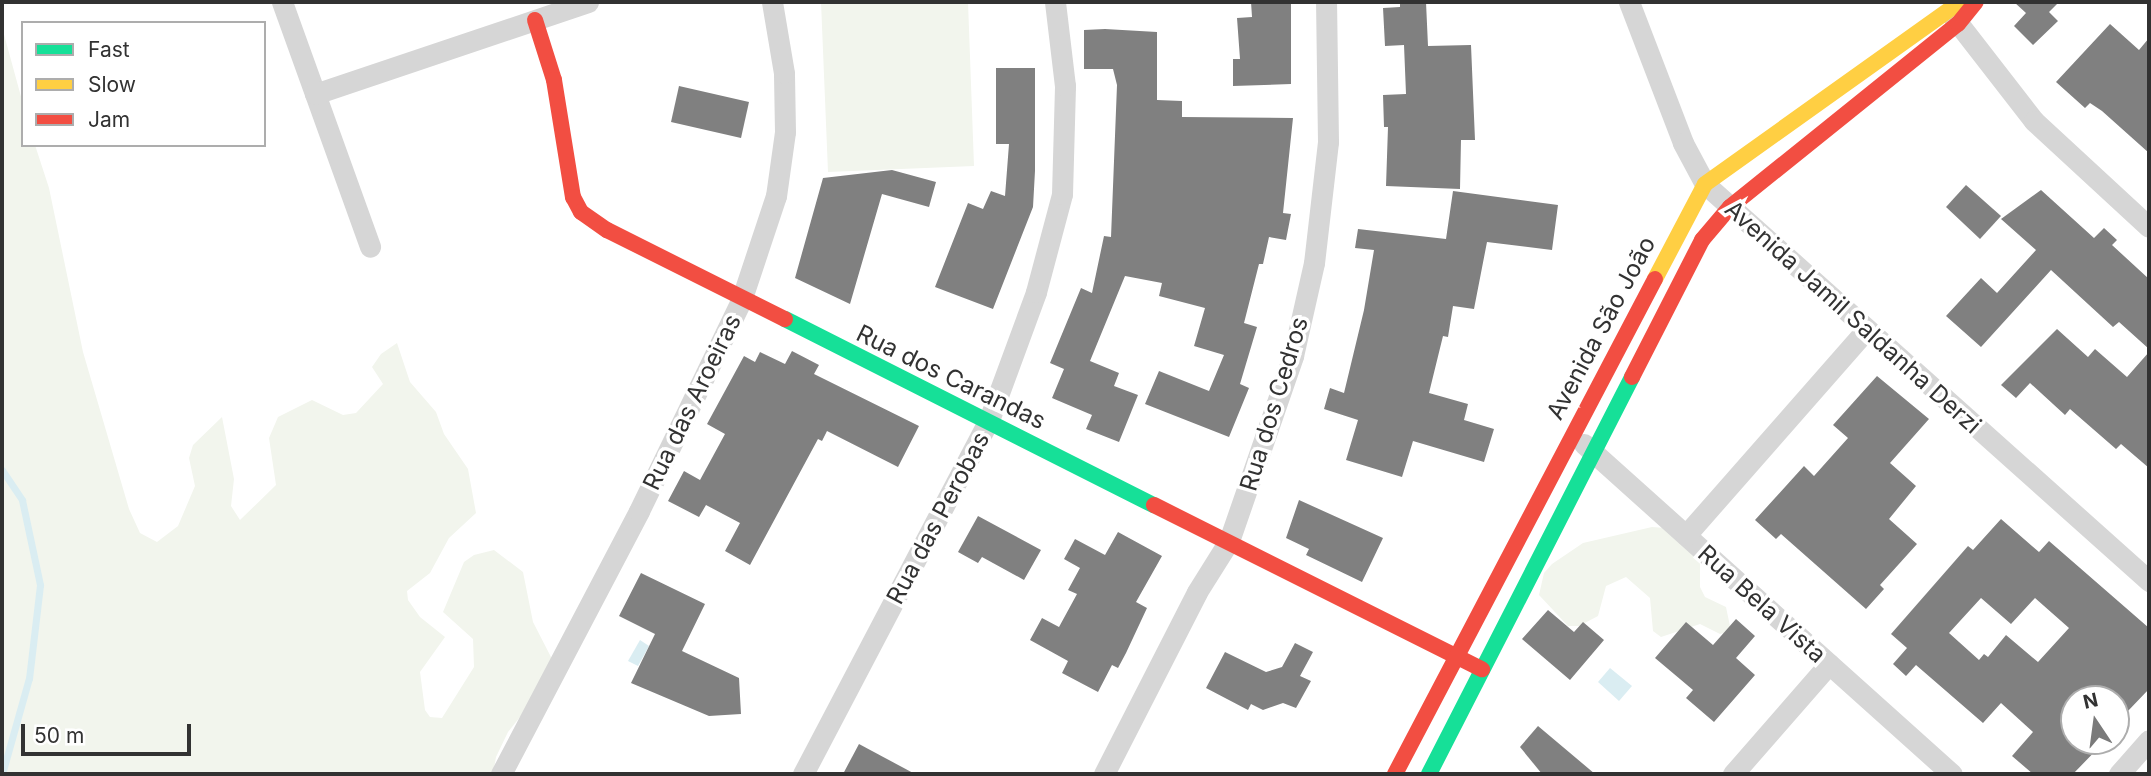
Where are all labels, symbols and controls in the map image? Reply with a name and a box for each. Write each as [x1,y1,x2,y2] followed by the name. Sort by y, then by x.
[21,21,266,147] legend
[88,37,130,62] text: Fast
[88,72,136,97] text: Slow
[88,107,130,132] text: Jam
[1719,194,1987,440] street label: Avenida Jamil Saldanha Derzi
[1541,232,1661,424] street label: Avenida São João
[637,309,747,495] street label: Rua das Aroeiras
[1234,314,1314,494] street label: Rua dos Cedros
[852,319,1050,435] street label: Rua dos Carandas
[881,427,995,609] street label: Rua das Perobas
[1692,539,1832,669] street label: Rua Bela Vista
[2060,685,2130,755] north arrow
[2081,688,2100,714] text: N
[24,710,194,754] scale bar
[34,723,84,748] text: 50 m

